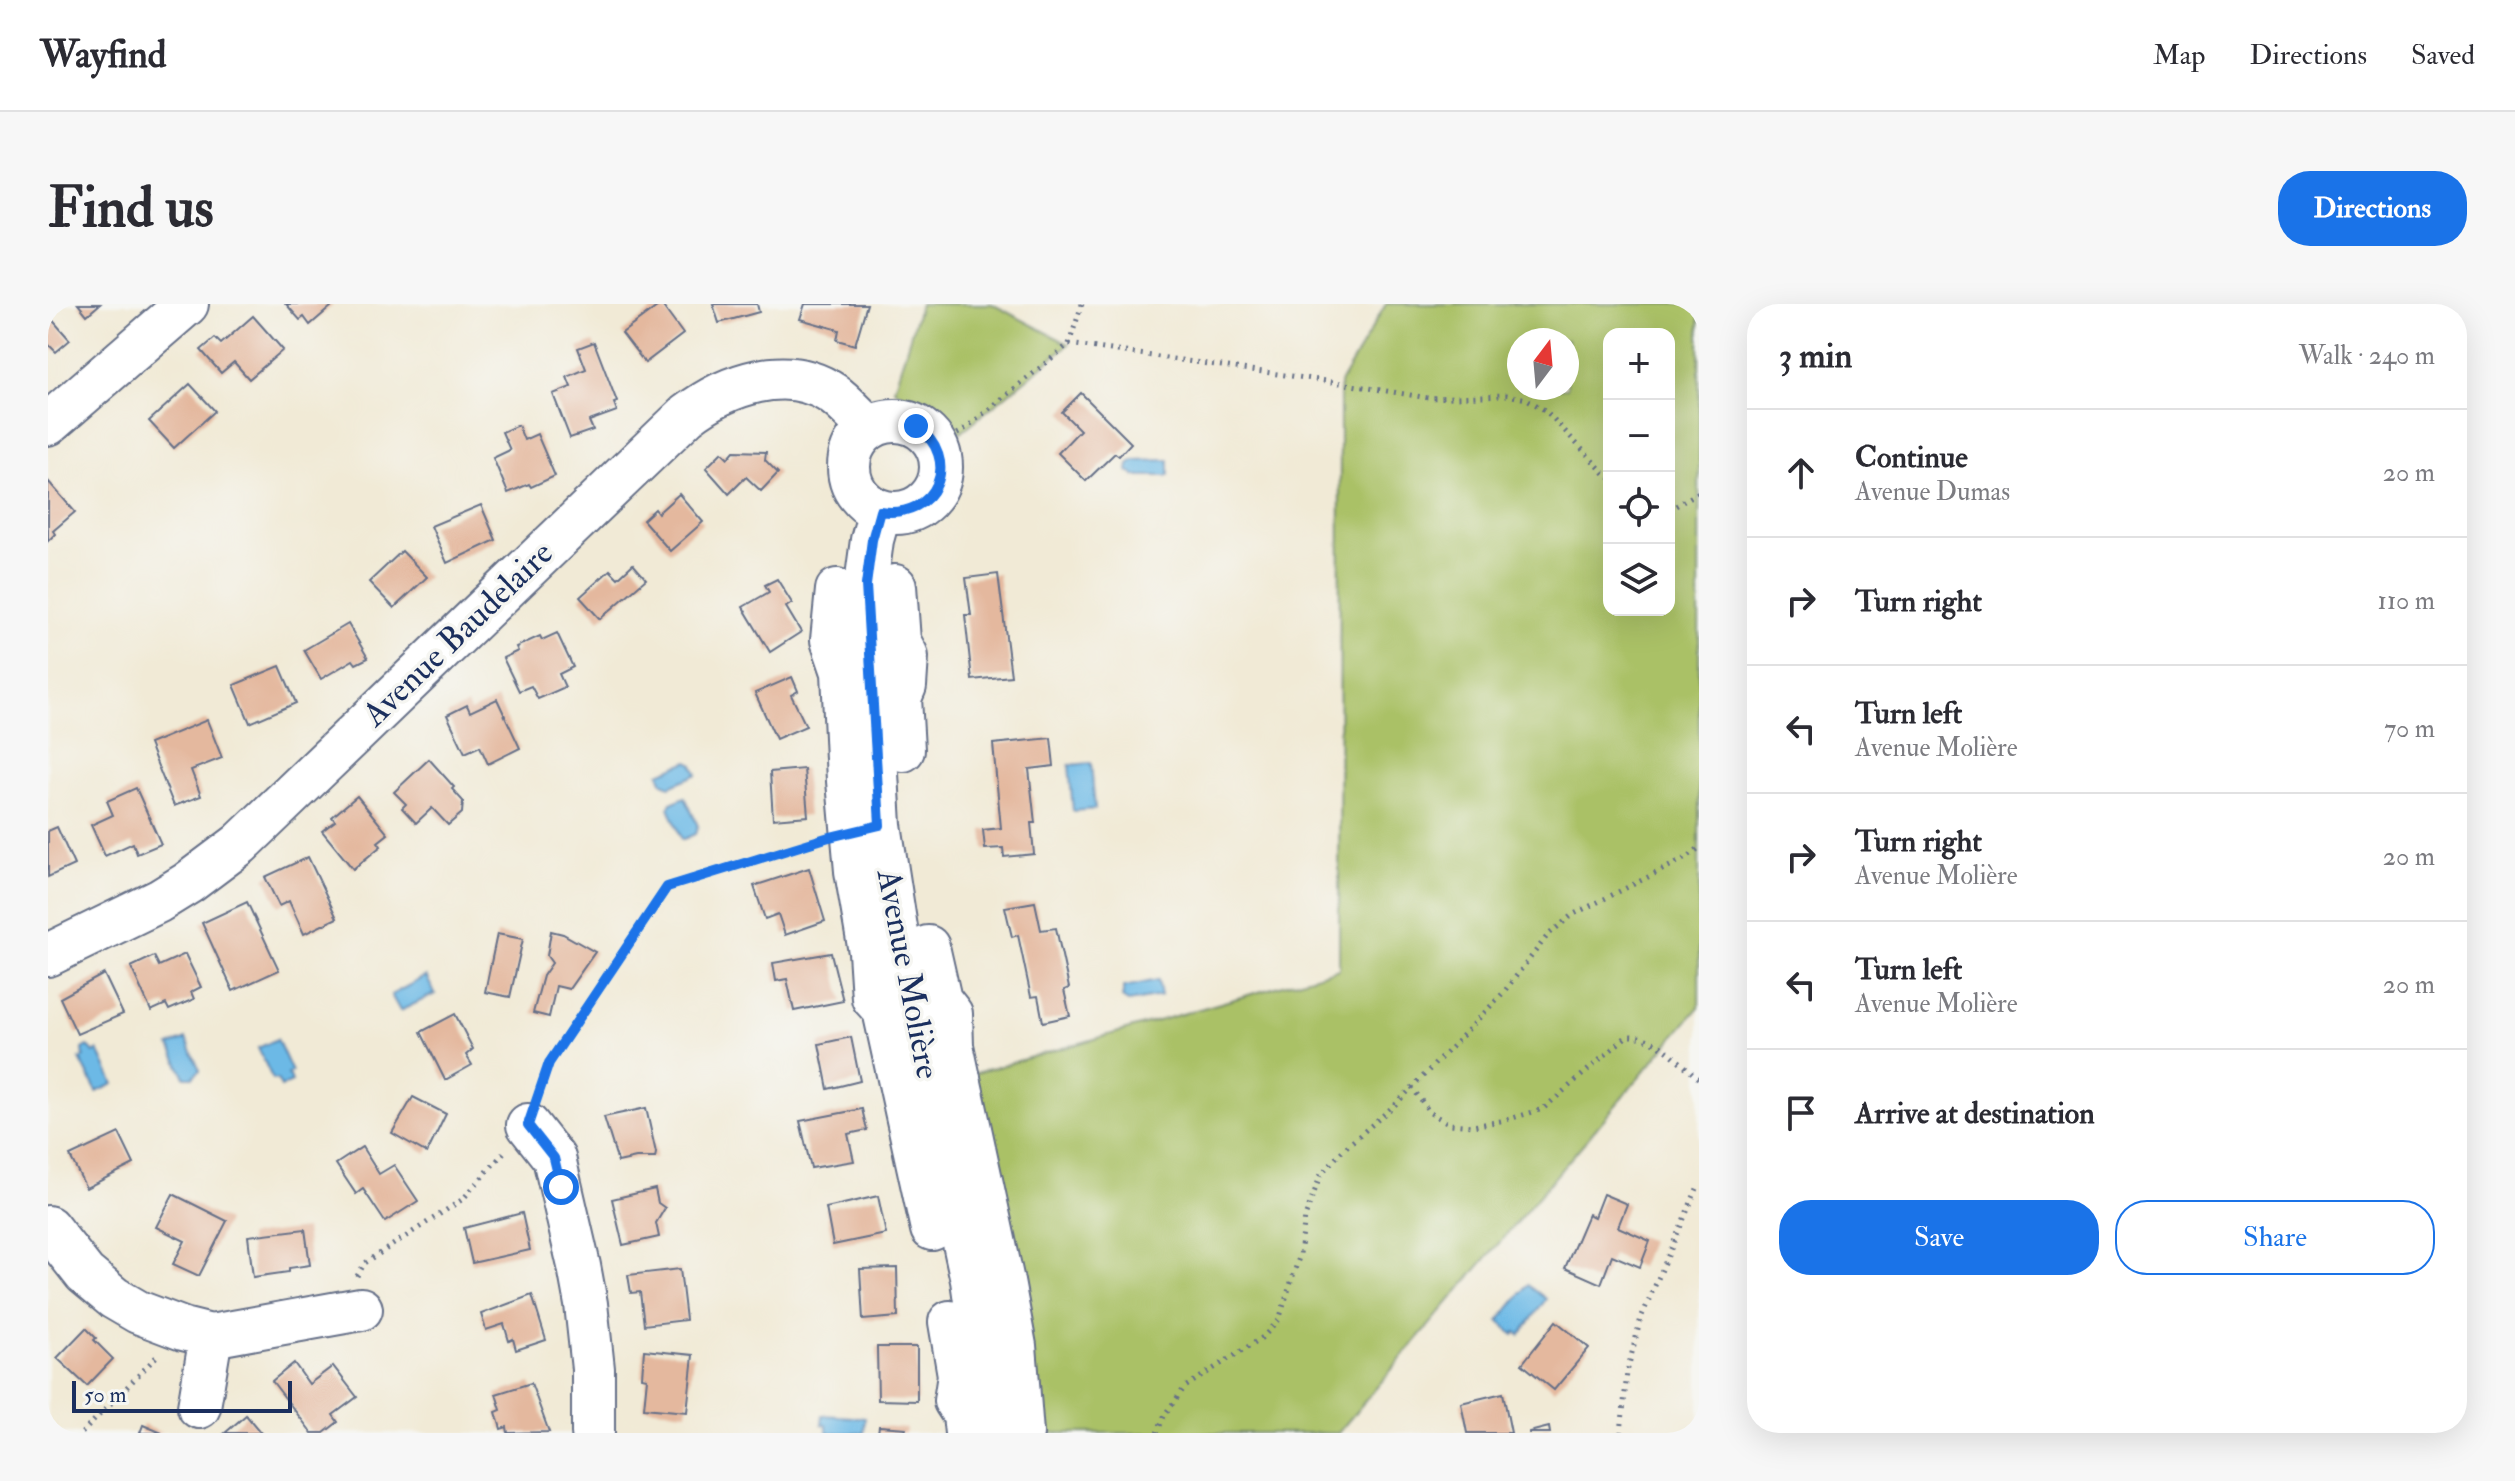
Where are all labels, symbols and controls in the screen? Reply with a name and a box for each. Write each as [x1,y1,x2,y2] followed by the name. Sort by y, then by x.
[40,31,166,79] text: Wayfind
[2153,38,2206,73] text: Map
[2250,38,2367,73] text: Directions
[2411,38,2475,73] text: Saved
[2278,171,2467,246] button: Directions
[48,173,214,244] text: Find us
[1507,328,1579,400] north arrow
[1603,328,1675,616] map controls
[1603,328,1675,400] button: +
[1779,335,1852,378] text: 3 min
[2299,340,2435,372] text: Walk · 240 m
[1603,400,1675,472] button: −
[898,408,934,444] route end
[1855,439,1968,476] text: Continue
[1779,451,1823,495] icon: ahead
[2383,457,2435,489] text: 20 m
[1603,472,1675,544] button: locate
[1855,476,2010,508] text: Avenue Dumas
[353,532,562,737] street label: Avenue Baudelaire
[1603,544,1675,616] button: layers
[1779,579,1823,623] icon: right
[1855,583,1982,620] text: Turn right
[2378,585,2435,617] text: 110 m
[1855,695,1962,732] text: Turn left
[1779,707,1823,751] icon: left
[2384,713,2435,745] text: 70 m
[1855,732,2018,764] text: Avenue Molière
[1855,823,1982,860] text: Turn right
[1779,835,1823,879] icon: right
[2383,841,2435,873] text: 20 m
[1855,860,2018,892] text: Avenue Molière
[866,865,949,1082] street label: Avenue Molière
[1855,951,1962,988] text: Turn left
[1779,963,1823,1007] icon: left
[2383,969,2435,1001] text: 20 m
[1855,988,2018,1020] text: Avenue Molière
[1779,1091,1823,1135] icon: arrive
[1855,1095,2095,1132] text: Arrive at destination
[543,1169,579,1205] route start
[1779,1200,2099,1275] button: Save
[2115,1200,2435,1275] button: Share
[72,1377,292,1413] scale bar
[84,1381,126,1409] text: 50 m

